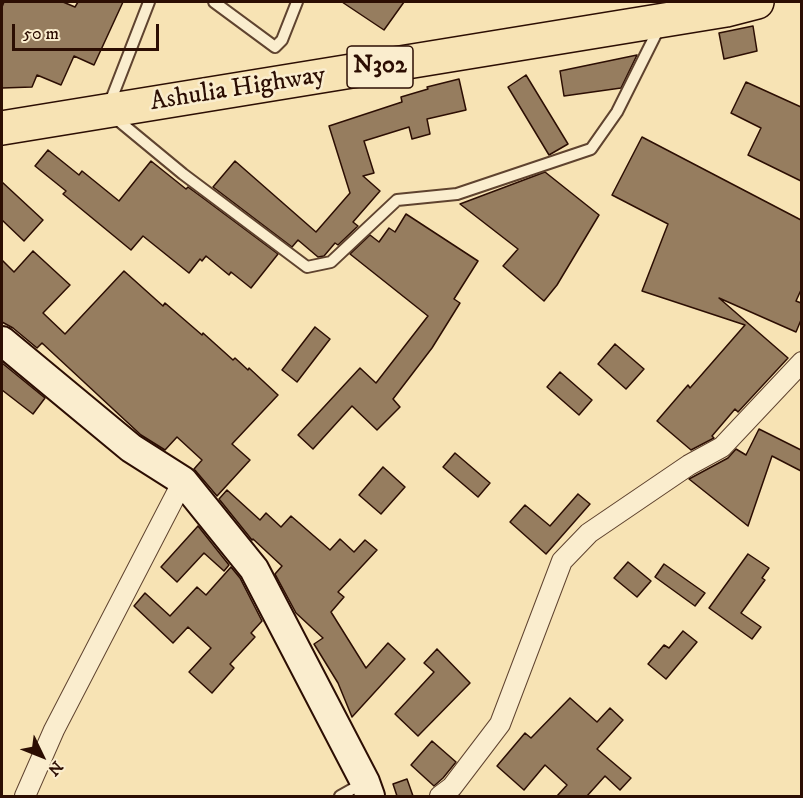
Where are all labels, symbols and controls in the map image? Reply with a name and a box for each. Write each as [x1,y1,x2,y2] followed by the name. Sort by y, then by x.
[15,12,162,50] scale bar
[23,23,59,45] text: 50 m
[347,46,413,88] road number: N302
[148,61,328,119] street label: Ashulia Highway
[12,726,72,786] north arrow
[43,757,67,780] text: N

